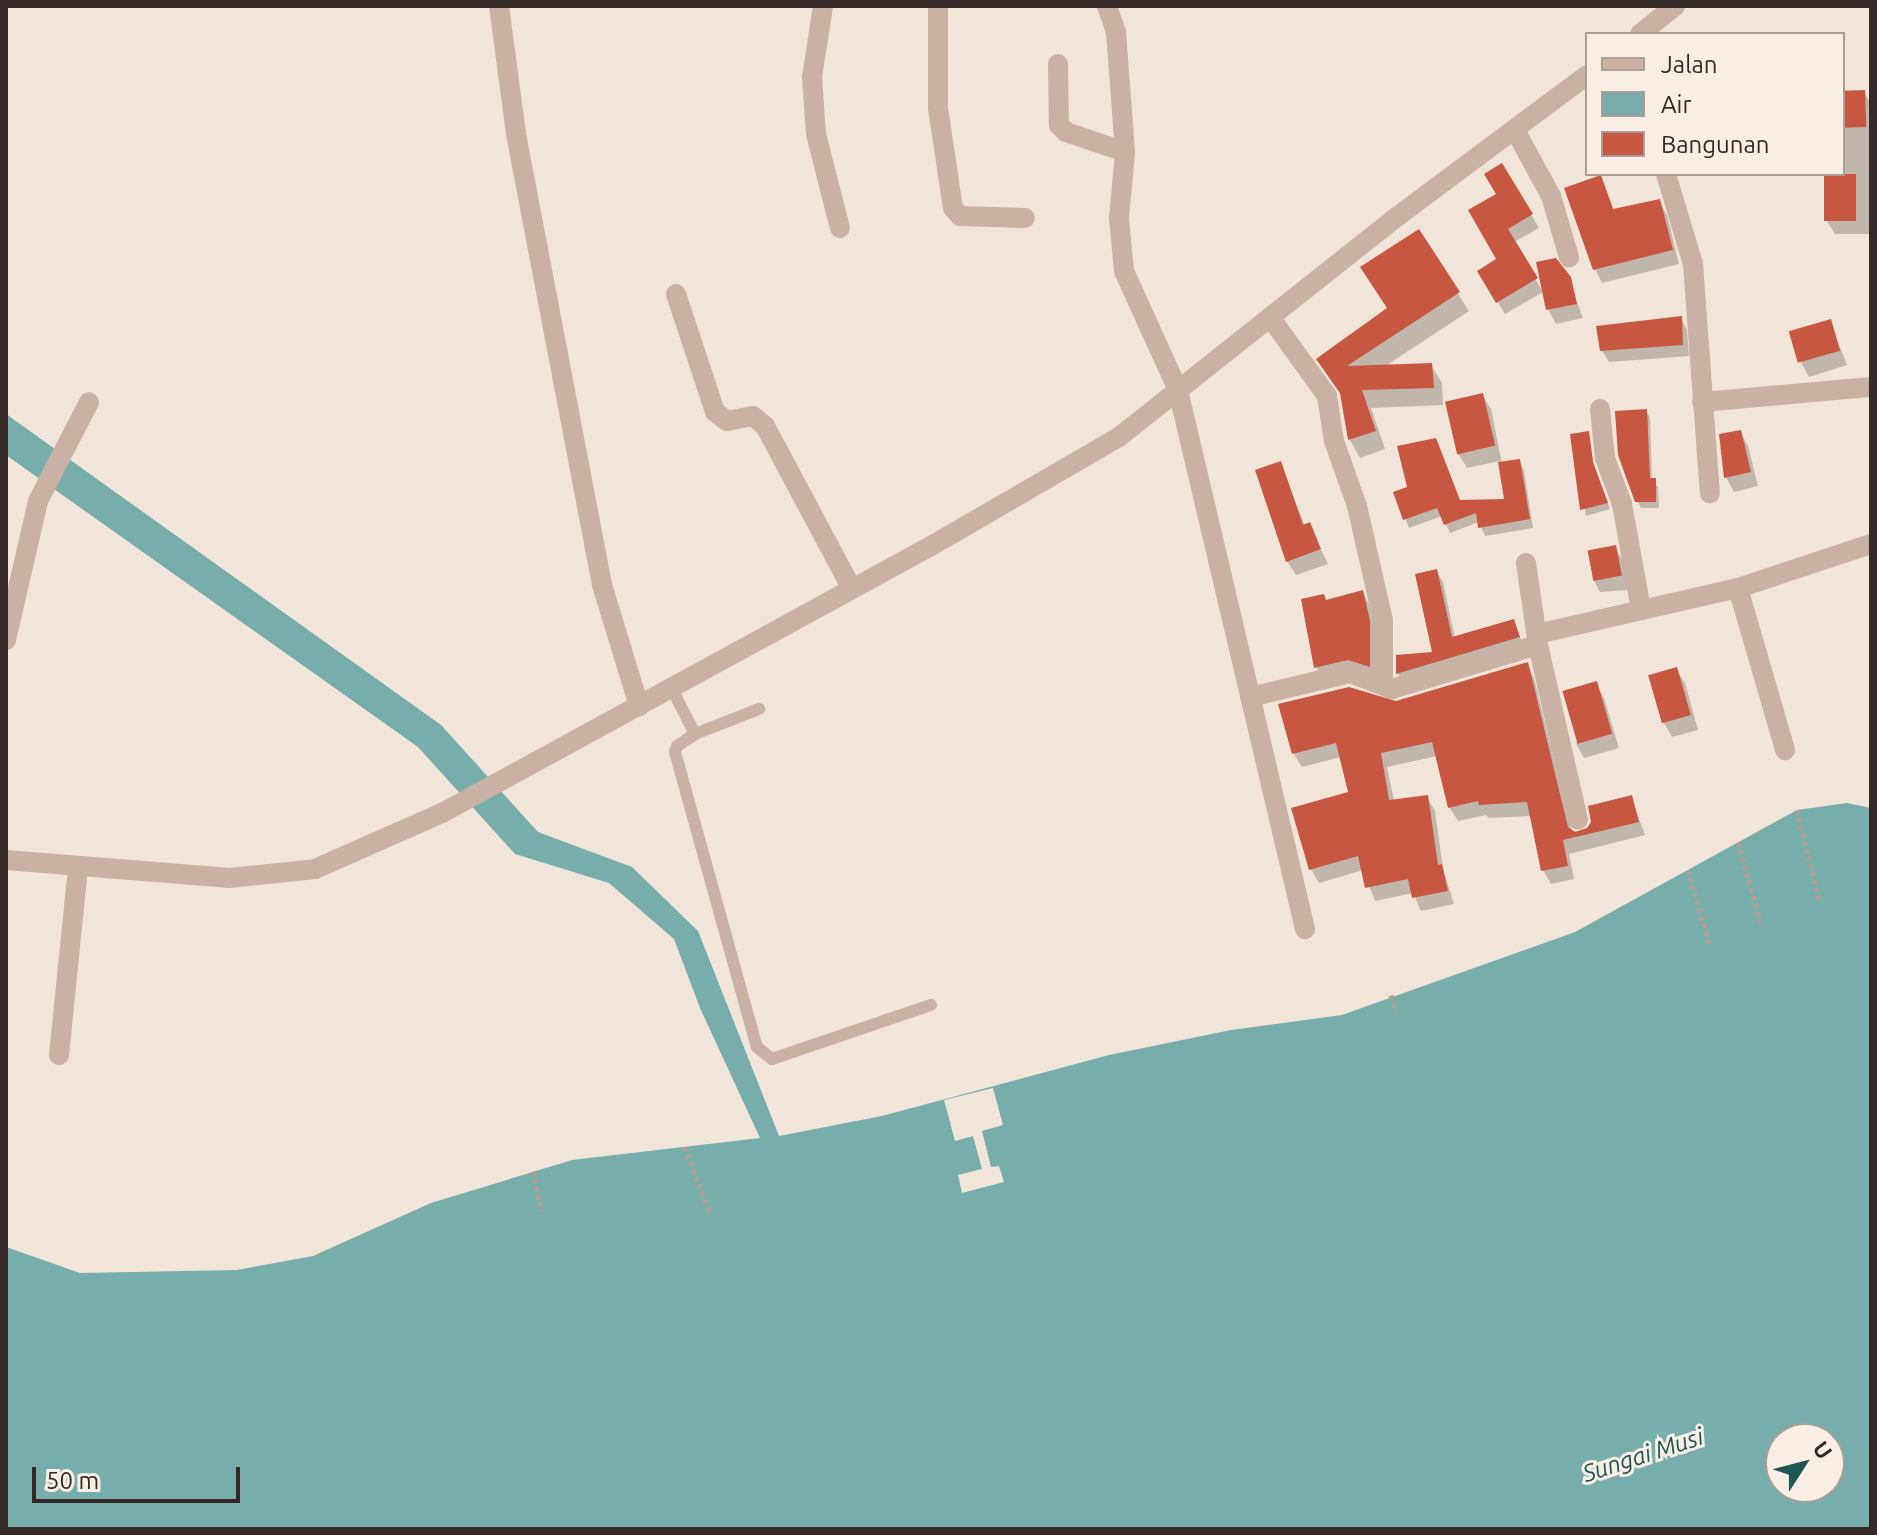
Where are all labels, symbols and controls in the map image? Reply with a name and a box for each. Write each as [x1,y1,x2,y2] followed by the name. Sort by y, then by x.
[1585,32,1845,176] legend
[1661,51,1718,78] text: Jalan
[1661,91,1692,118] text: Air
[1661,131,1770,158] text: Bangunan
[1579,1422,1707,1488] water label: Sungai Musi
[1765,1423,1845,1503] north arrow
[1809,1436,1838,1463] text: U
[36,1451,244,1501] scale bar
[46,1467,99,1494] text: 50 m

